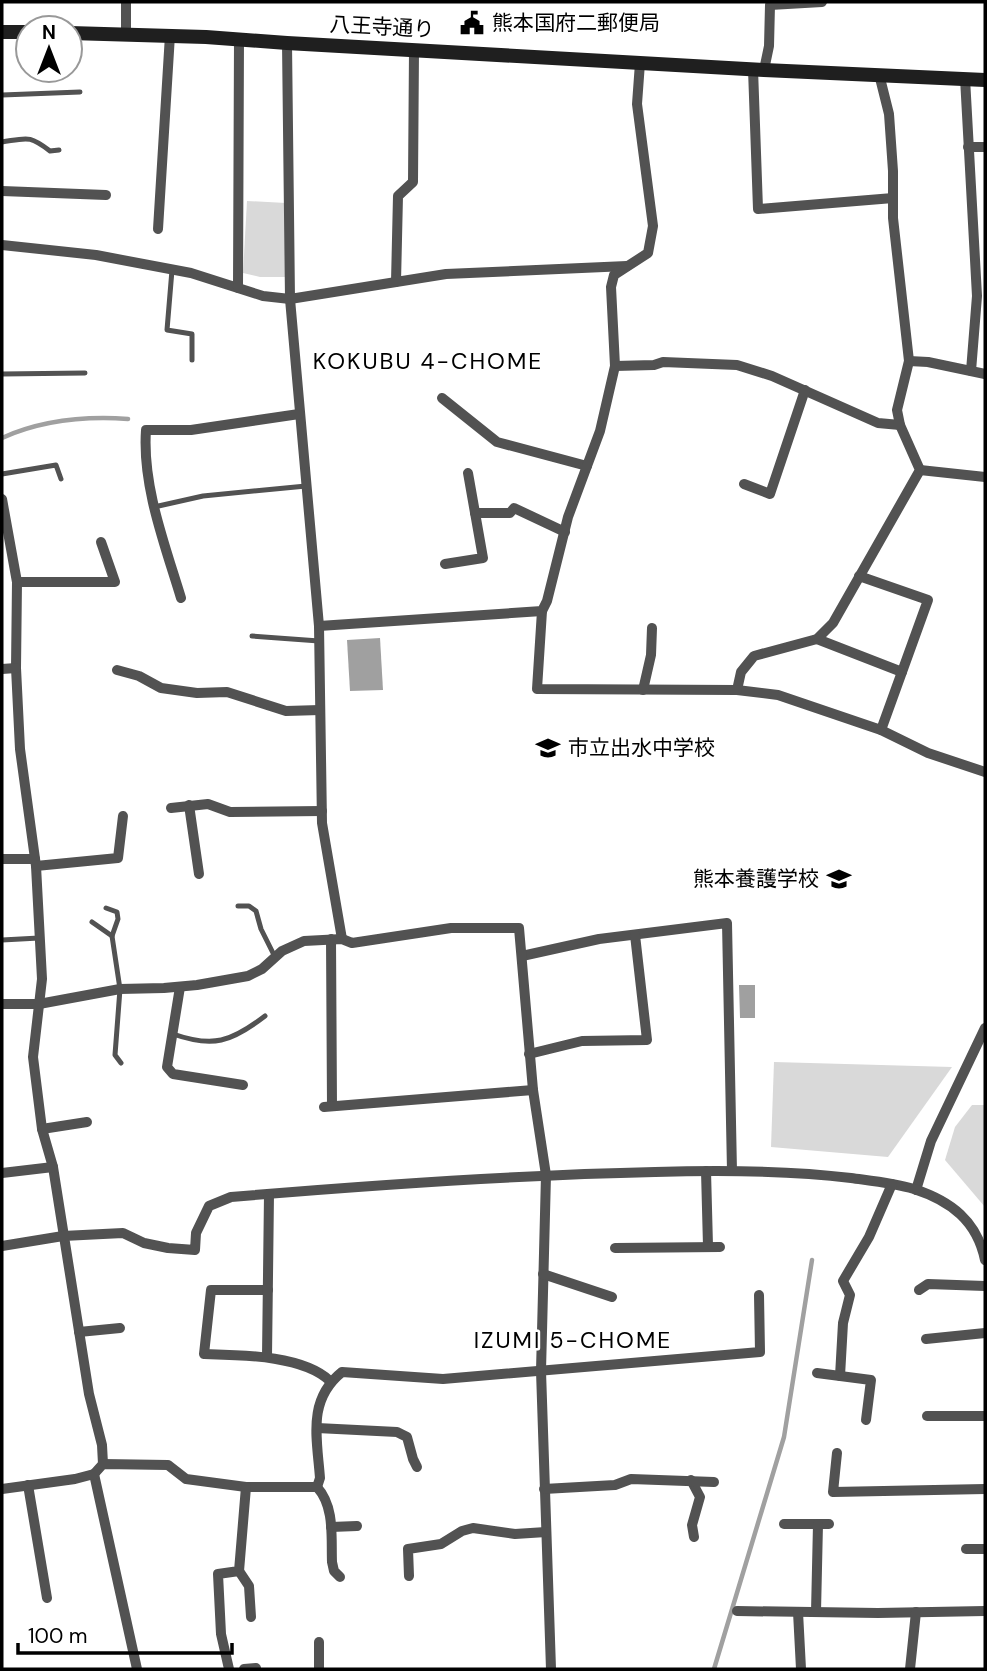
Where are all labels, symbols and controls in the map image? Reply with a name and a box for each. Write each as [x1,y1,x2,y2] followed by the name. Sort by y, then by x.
[458,9,486,37] public building icon: 熊本国府二郵便局
[492,9,660,37] place label: 熊本国府二郵便局
[329,10,435,44] street label: 八王寺通り
[14,14,84,84] north arrow
[42,20,56,45] text: N
[313,346,543,376] district label: KOKUBU 4-CHOME
[534,734,562,762] school or university icon: 市立出水中学校
[568,734,715,762] place label: 市立出水中学校
[693,865,819,893] place label: 熊本養護学校
[825,865,853,893] school or university icon: 熊本養護学校
[474,1325,672,1355] district label: IZUMI 5-CHOME
[18,1612,231,1656] scale bar
[28,1622,88,1650] text: 100 m

